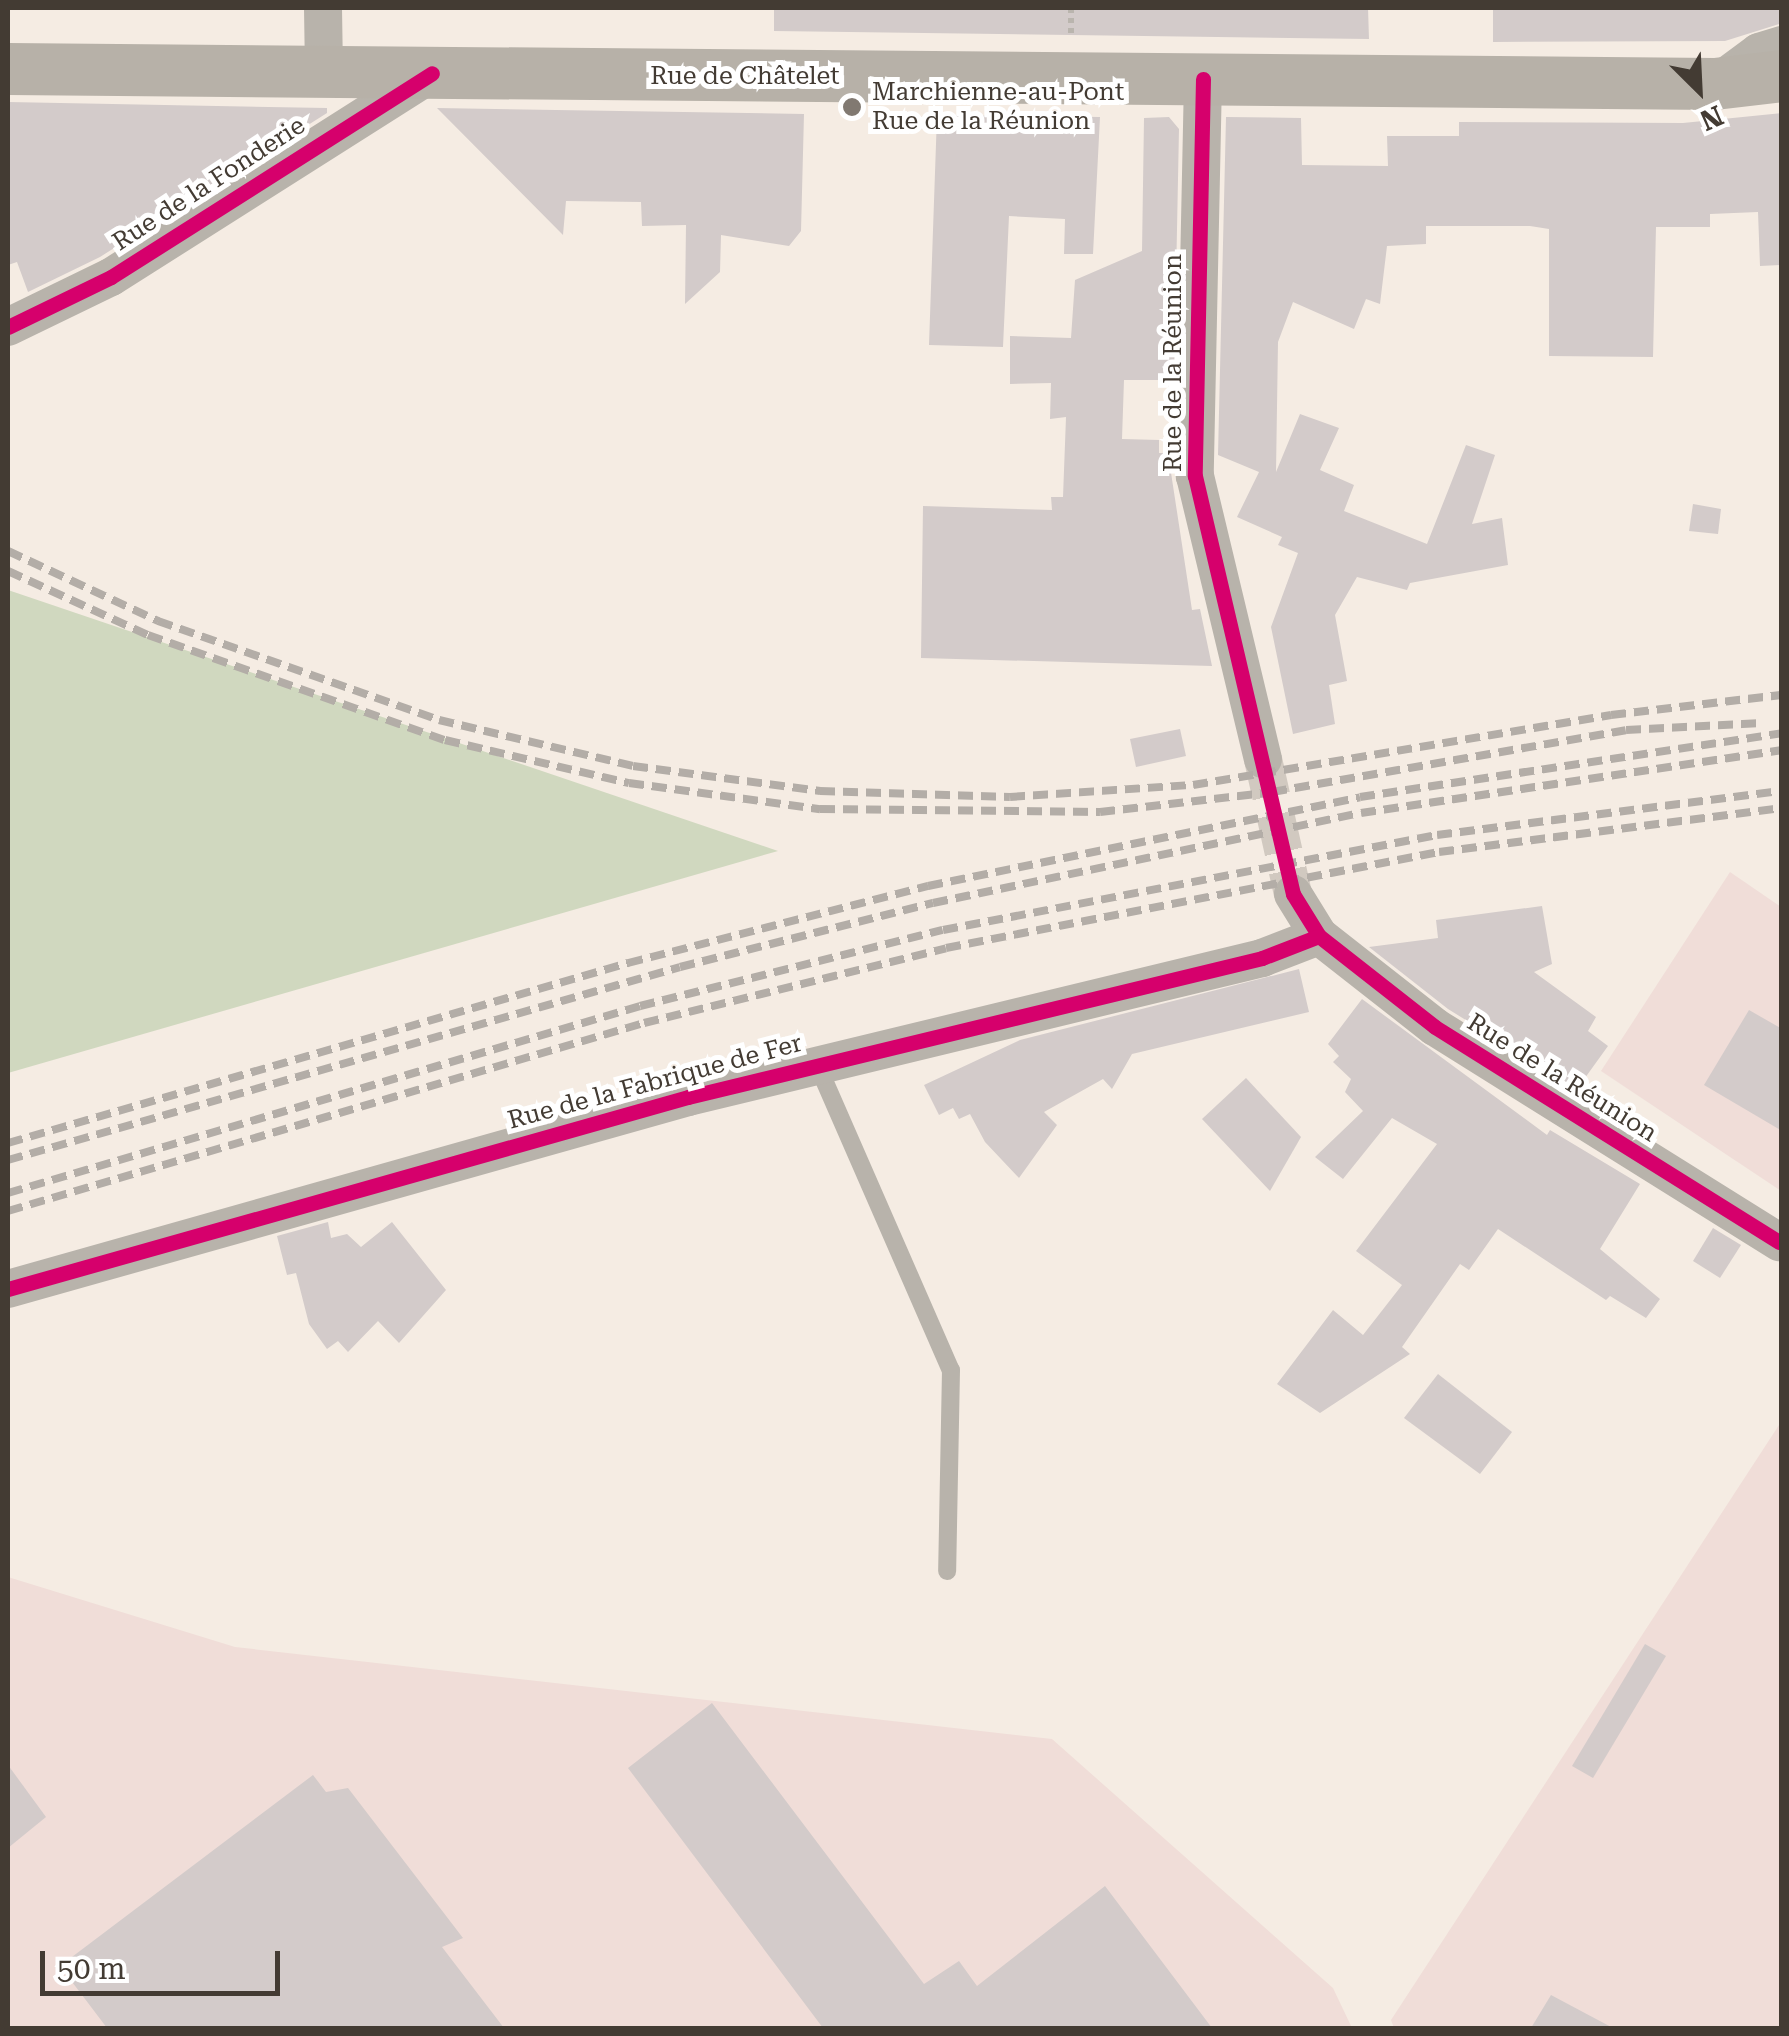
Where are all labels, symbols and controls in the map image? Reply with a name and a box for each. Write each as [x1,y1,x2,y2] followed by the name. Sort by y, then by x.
[1649,40,1749,140] north arrow
[650,61,840,91] street label: Rue de Châtelet
[872,78,1124,137] place label: Marchienne-au-Pont Rue de la Réunion
[841,96,863,118] marker: Marchienne-au-Pont Rue de la Réunion
[1695,98,1728,137] text: N
[107,111,311,257] street label: Rue de la Fonderie
[1158,254,1188,472] street label: Rue de la Réunion
[1462,1007,1662,1149] street label: Rue de la Réunion
[505,1028,805,1136] street label: Rue de la Fabrique de Fer
[45,1931,285,1993] scale bar
[57,1951,126,1986] text: 50 m

